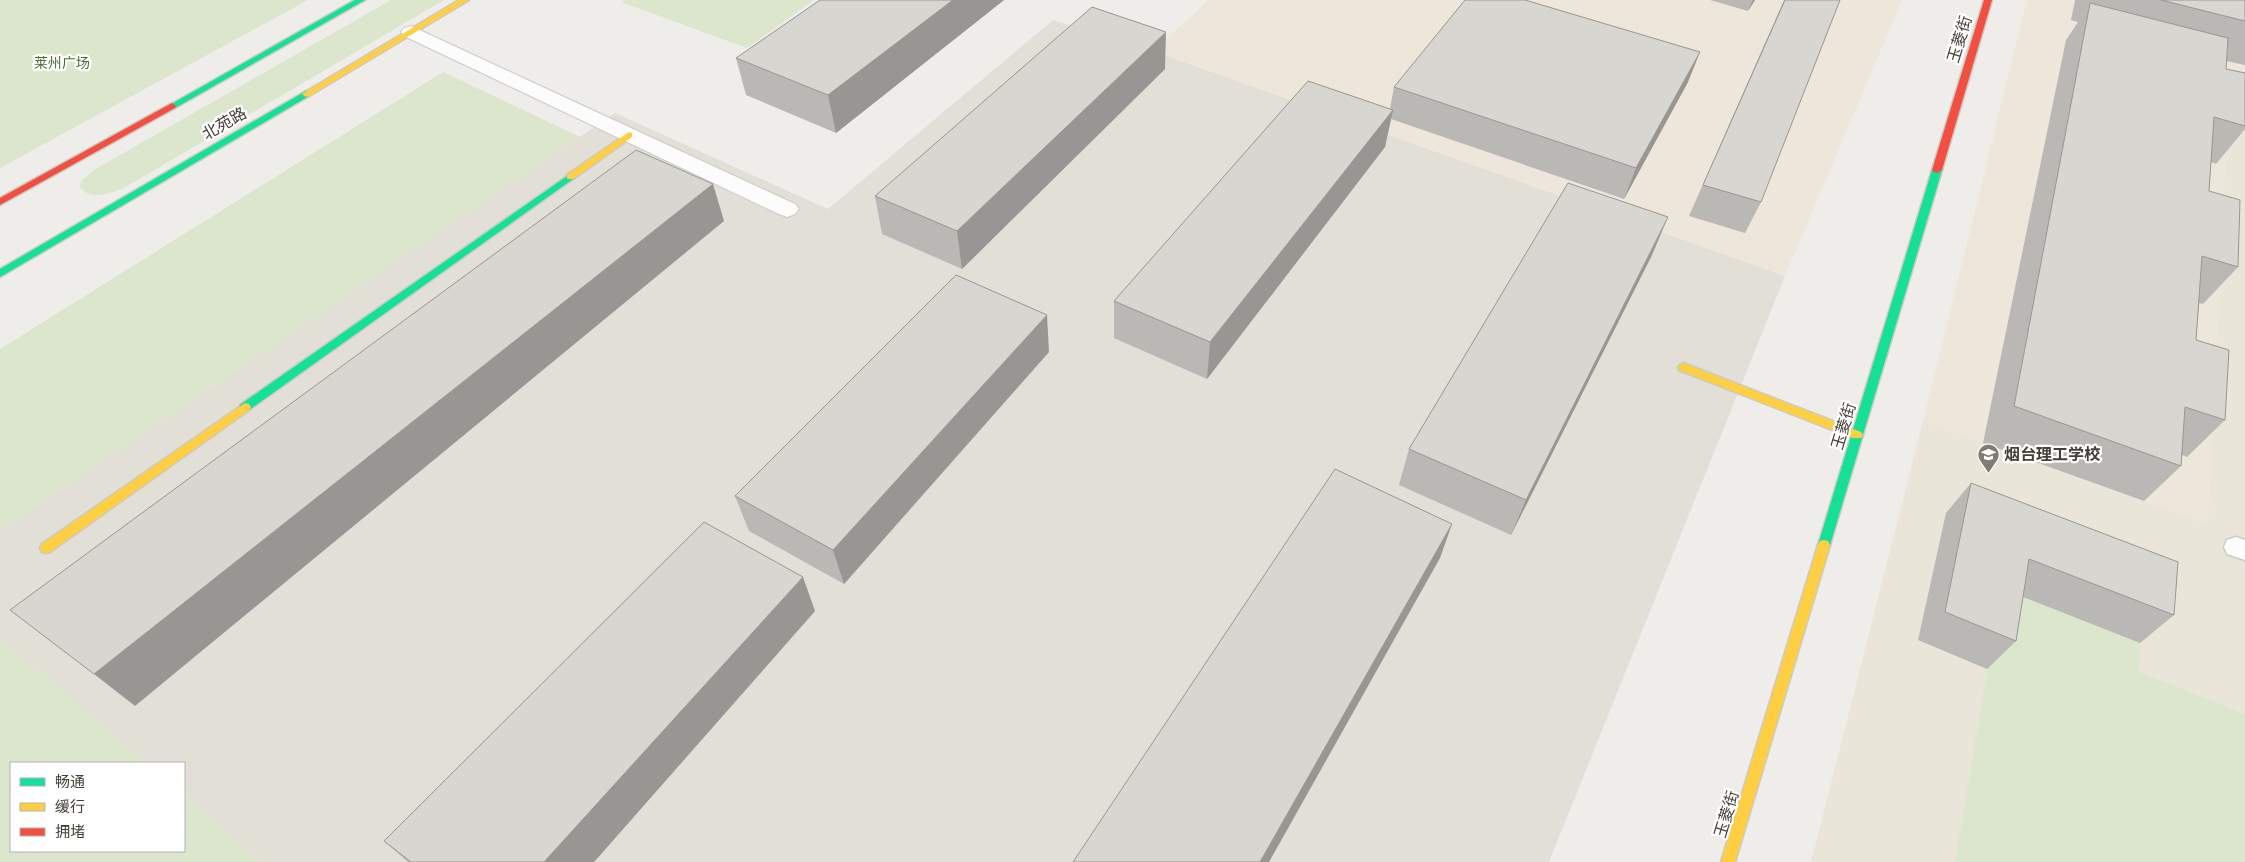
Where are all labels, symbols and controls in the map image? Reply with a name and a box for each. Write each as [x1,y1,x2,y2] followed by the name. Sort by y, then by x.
[1943,13,1977,65] street label: 玉菱街
[34,55,90,72] park label: 莱州广场
[199,103,250,145] street label: 北苑路
[1827,400,1861,452] street label: 玉菱街
[1976,442,2000,473] school or university icon: 烟台理工学校
[2004,445,2101,465] place label: 烟台理工学校
[10,762,185,852] legend
[55,773,85,791] text: 畅通
[1710,788,1744,840] street label: 玉菱街
[55,798,85,816] text: 缓行
[55,823,85,841] text: 拥堵

